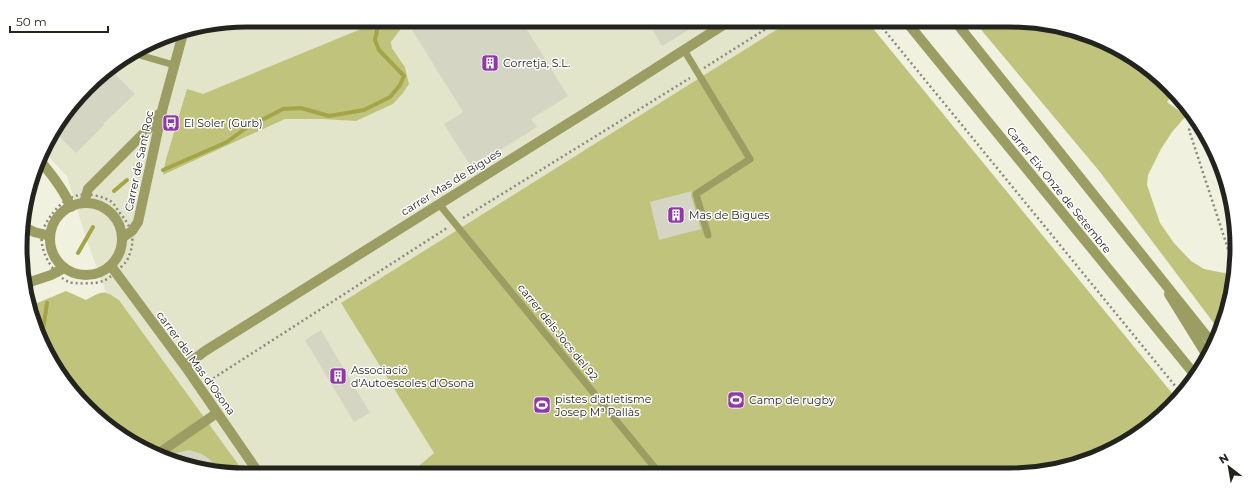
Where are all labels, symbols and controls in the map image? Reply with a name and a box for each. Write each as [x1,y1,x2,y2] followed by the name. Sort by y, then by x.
[10,8,108,34] scale bar
[16,14,47,29] text: 50 m
[480,53,500,73] building icon: Corretja, S.L.
[503,56,570,70] place label: Corretja, S.L.
[121,109,157,213] street label: Carrer de Sant Roc
[161,113,181,133] bus stop icon: El Soler (Gurb)
[184,116,263,130] place label: El Soler (Gurb)
[1004,124,1115,256] street label: Carrer Eix Onze de Setembre
[398,145,504,219] street label: carrer Mas de Bigues
[666,205,686,225] building icon: Mas de Bigues
[689,208,770,222] place label: Mas de Bigues
[515,281,601,383] street label: carrer dels Jocs del 92
[154,308,238,418] street label: carrer del Mas d'Osona
[351,363,474,390] place label: Associació d'Autoescoles d'Osona
[328,366,348,386] building icon: Associació d'Autoescoles d'Osona
[726,390,746,410] sports icon: Camp de rugby
[554,392,652,419] place label: pistes d'atletisme Josep Mª Pallàs
[749,393,835,407] place label: Camp de rugby
[532,395,552,415] sports icon: pistes d'atletisme Josep Mª Pallàs
[1209,447,1249,487] north arrow
[1216,450,1231,467] text: N

